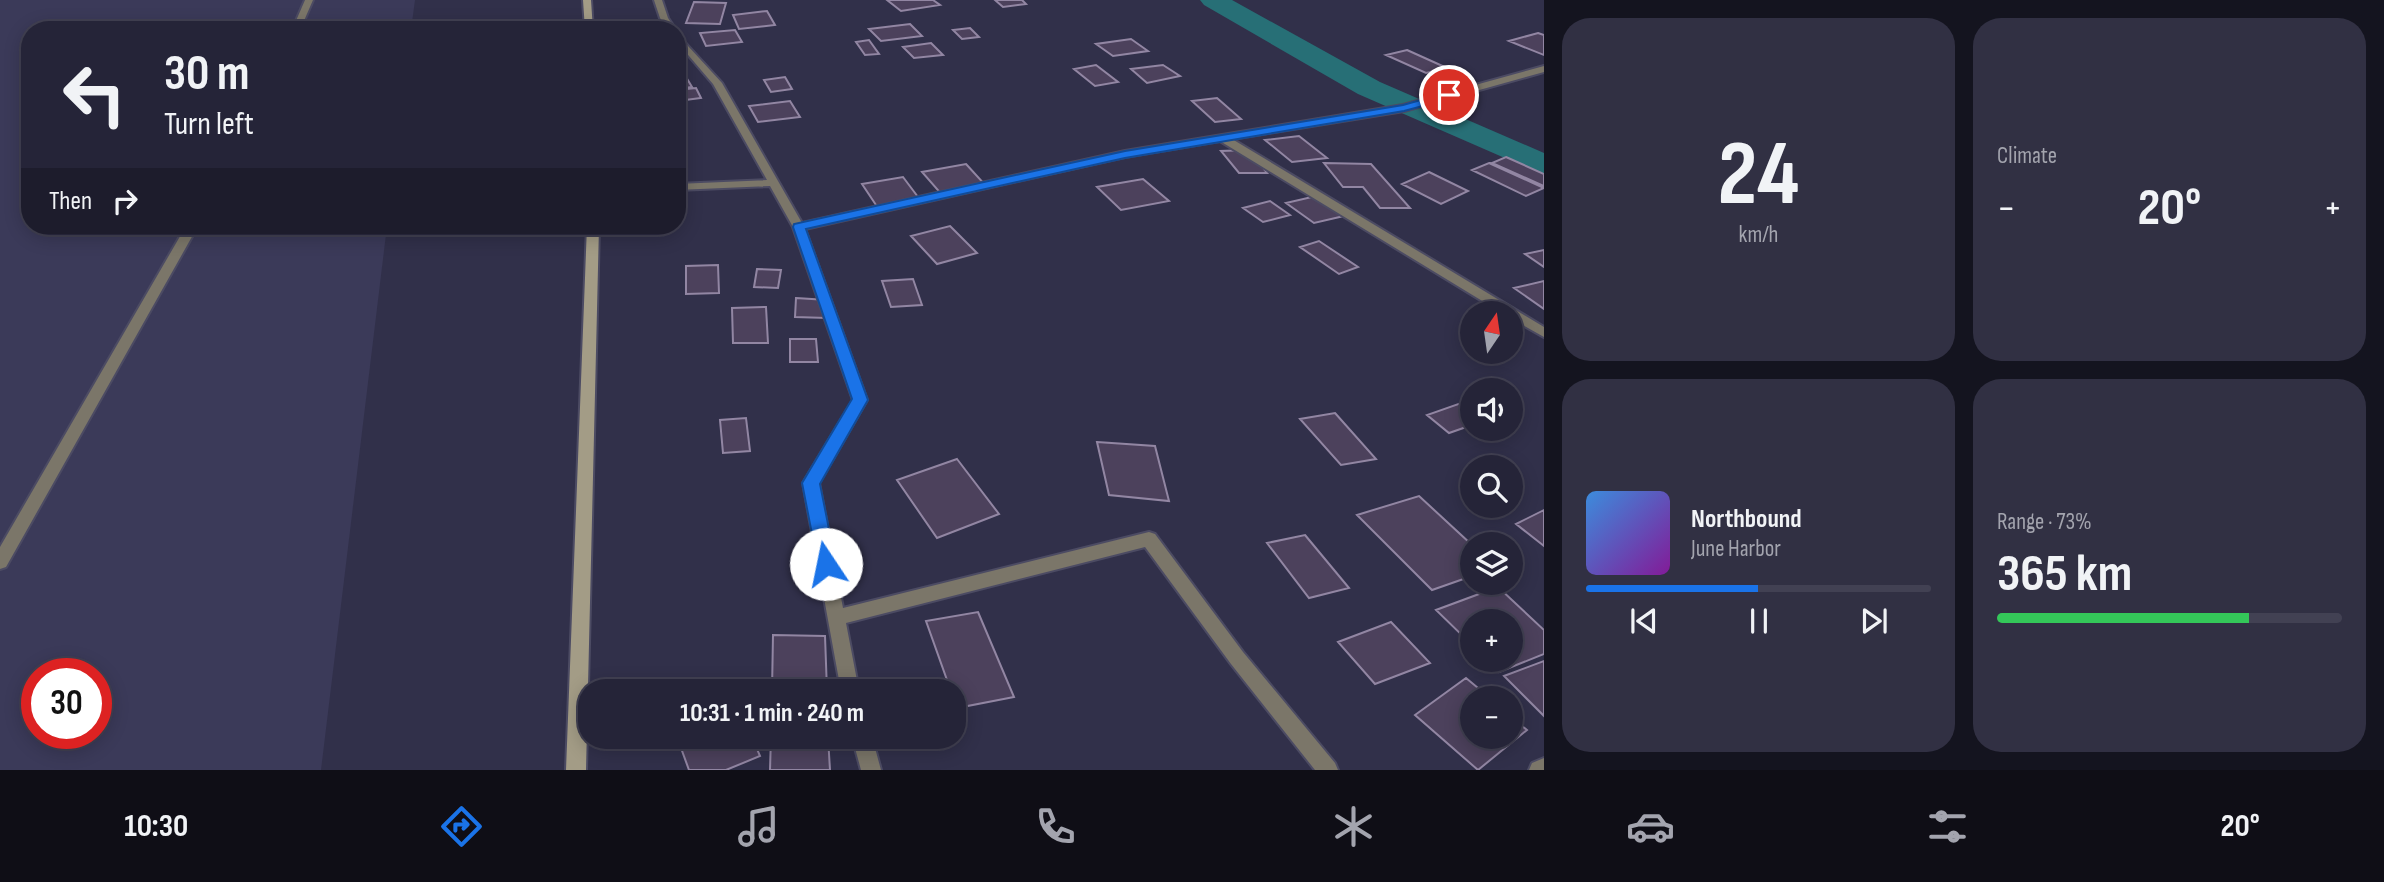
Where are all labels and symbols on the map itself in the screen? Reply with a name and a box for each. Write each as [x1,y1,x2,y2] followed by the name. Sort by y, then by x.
[1419,65,1479,125] pin
[1460,301,1522,364] north arrow
[789,527,863,601] position arrow
[21,658,112,749] speed limit sign: 30

